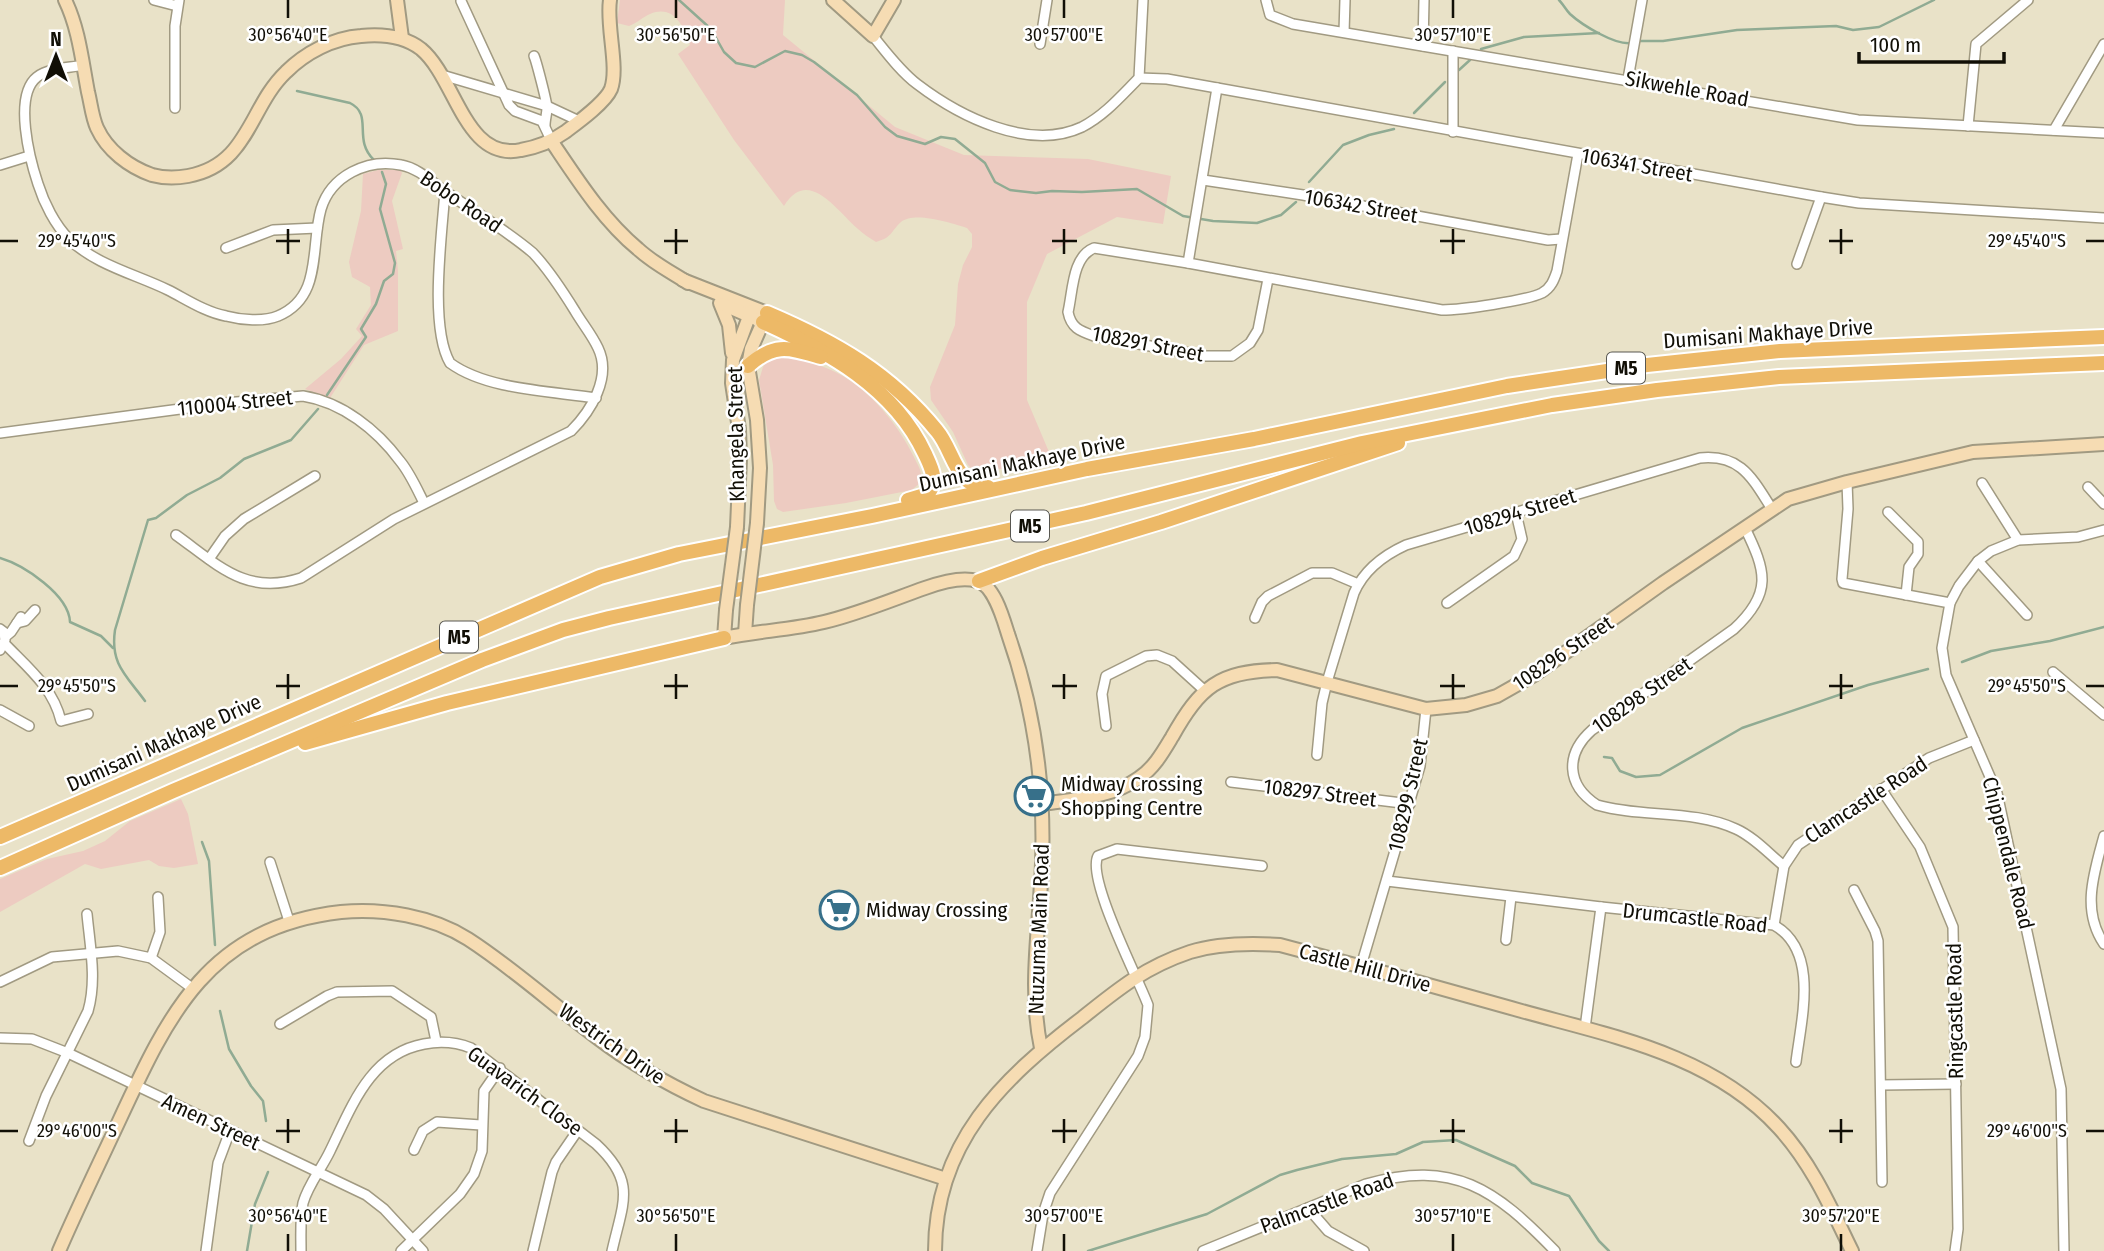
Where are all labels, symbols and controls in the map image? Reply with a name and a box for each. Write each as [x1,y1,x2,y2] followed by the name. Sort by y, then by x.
[21,21,91,91] north arrow
[1859,21,2004,65] scale bar
[249,24,327,46] text: 30°56'40"E
[636,24,716,46] text: 30°56'50"E
[1025,24,1103,46] text: 30°57'00"E
[1415,24,1491,46] text: 30°57'10"E
[50,28,62,51] text: N
[1870,32,1921,58] text: 100 m
[1623,65,1751,113] street label: Sikwehle Road
[1579,142,1695,188] street label: 106341 Street
[415,165,507,239] street label: Bobo Road
[1302,183,1420,229] street label: 106342 Street
[38,230,116,252] text: 29°45'40"S
[1988,230,2066,252] text: 29°45'40"S
[1662,314,1874,354] street label: Dumisani Makhaye Drive
[1090,320,1206,368] street label: 108291 Street
[1607,352,1645,384] road number: M5
[722,366,750,502] street label: Khangela Street
[176,384,294,422] street label: 110004 Street
[917,428,1127,498] street label: Dumisani Makhaye Drive
[1461,483,1579,541] street label: 108294 Street
[1011,510,1049,541] road number: M5
[1508,610,1618,696] street label: 108296 Street
[440,622,478,652] road number: M5
[1587,651,1697,739] street label: 108298 Street
[38,675,116,697] text: 29°45'50"S
[1988,675,2066,697] text: 29°45'50"S
[63,688,265,798] street label: Dumisani Makhaye Drive
[1382,736,1434,854] street label: 108299 Street
[1800,751,1932,849] street label: Clamcastle Road
[1061,771,1203,821] place label: Midway Crossing Shopping Centre
[1262,773,1378,813] street label: 108297 Street
[1976,774,2040,932] street label: Chippendale Road
[1013,775,1055,817] supermarket icon: Midway Crossing Shopping Centre
[1023,843,1055,1015] street label: Ntuzuma Main Road
[818,889,860,931] supermarket icon: Midway Crossing
[866,897,1007,923] place label: Midway Crossing
[1621,897,1769,939] street label: Drumcastle Road
[1296,938,1434,998] street label: Castle Hill Drive
[1941,943,1969,1079] street label: Ringcastle Road
[554,998,670,1090] street label: Westrich Drive
[462,1040,588,1142] street label: Guavarich Close
[158,1088,264,1156] street label: Amen Street
[37,1120,117,1142] text: 29°46'00"S
[1987,1120,2067,1142] text: 29°46'00"S
[1257,1167,1397,1239] street label: Palmcastle Road
[249,1205,327,1227] text: 30°56'40"E
[636,1205,716,1227] text: 30°56'50"E
[1025,1205,1103,1227] text: 30°57'00"E
[1415,1205,1491,1227] text: 30°57'10"E
[1802,1205,1880,1227] text: 30°57'20"E

